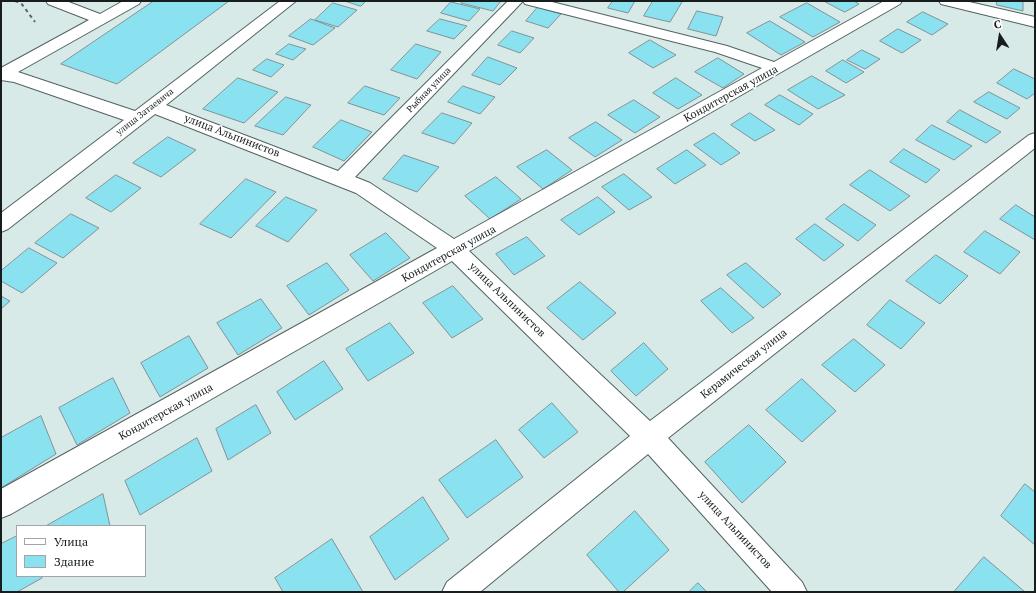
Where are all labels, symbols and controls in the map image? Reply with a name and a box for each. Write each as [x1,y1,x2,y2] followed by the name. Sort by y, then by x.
[980,16,1020,56] north arrow
[993,17,1002,32] text: С
[682,63,780,125] street label: Кондитерская улица
[405,65,453,115] street label: Рыбная улица
[114,86,176,138] street label: улица Затаевича
[182,112,282,160] street label: улица Альпинистов
[400,223,498,285] street label: Кондитерская улица
[466,260,548,340] street label: улица Альпинистов
[698,326,790,402] street label: Керамическая улица
[117,381,215,443] street label: Кондитерская улица
[696,488,774,572] street label: улица Альпинистов
[16,525,146,577] legend
[54,534,88,549] text: Улица
[54,554,94,569] text: Здание

